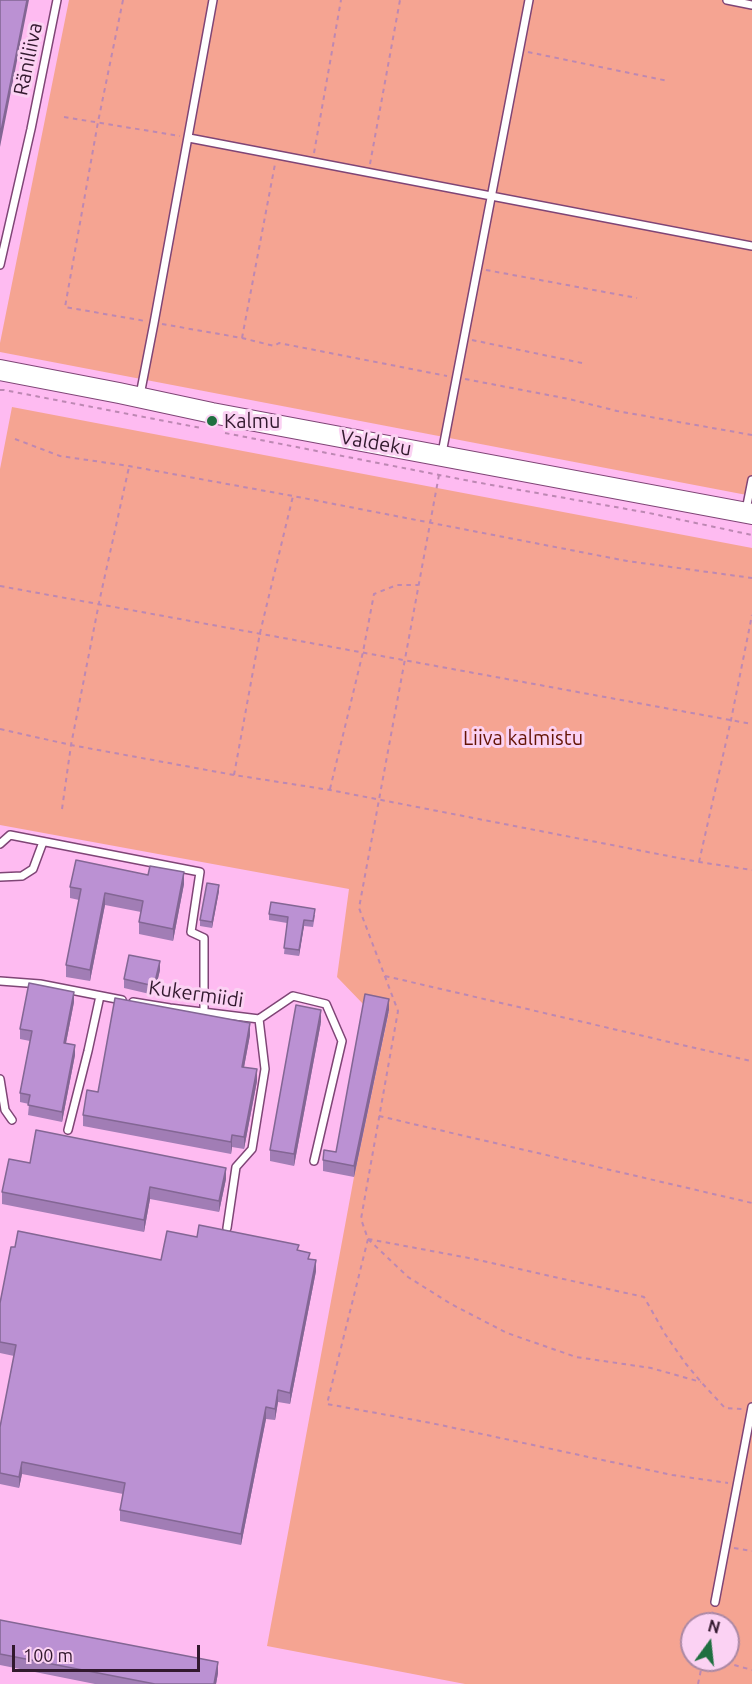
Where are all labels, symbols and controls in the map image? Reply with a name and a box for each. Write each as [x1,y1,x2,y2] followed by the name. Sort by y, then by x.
[9,20,47,98] street label: Räniliiva
[224,409,280,433] place label: Kalmu
[205,414,219,428] marker: Kalmu
[338,425,414,461] street label: Valdeku
[463,726,583,750] park label: Liiva kalmistu
[147,975,245,1013] street label: Kukermiidi
[680,1612,740,1672] north arrow
[706,1616,722,1637] text: N
[15,1633,202,1671] scale bar
[23,1645,73,1665] text: 100 m

